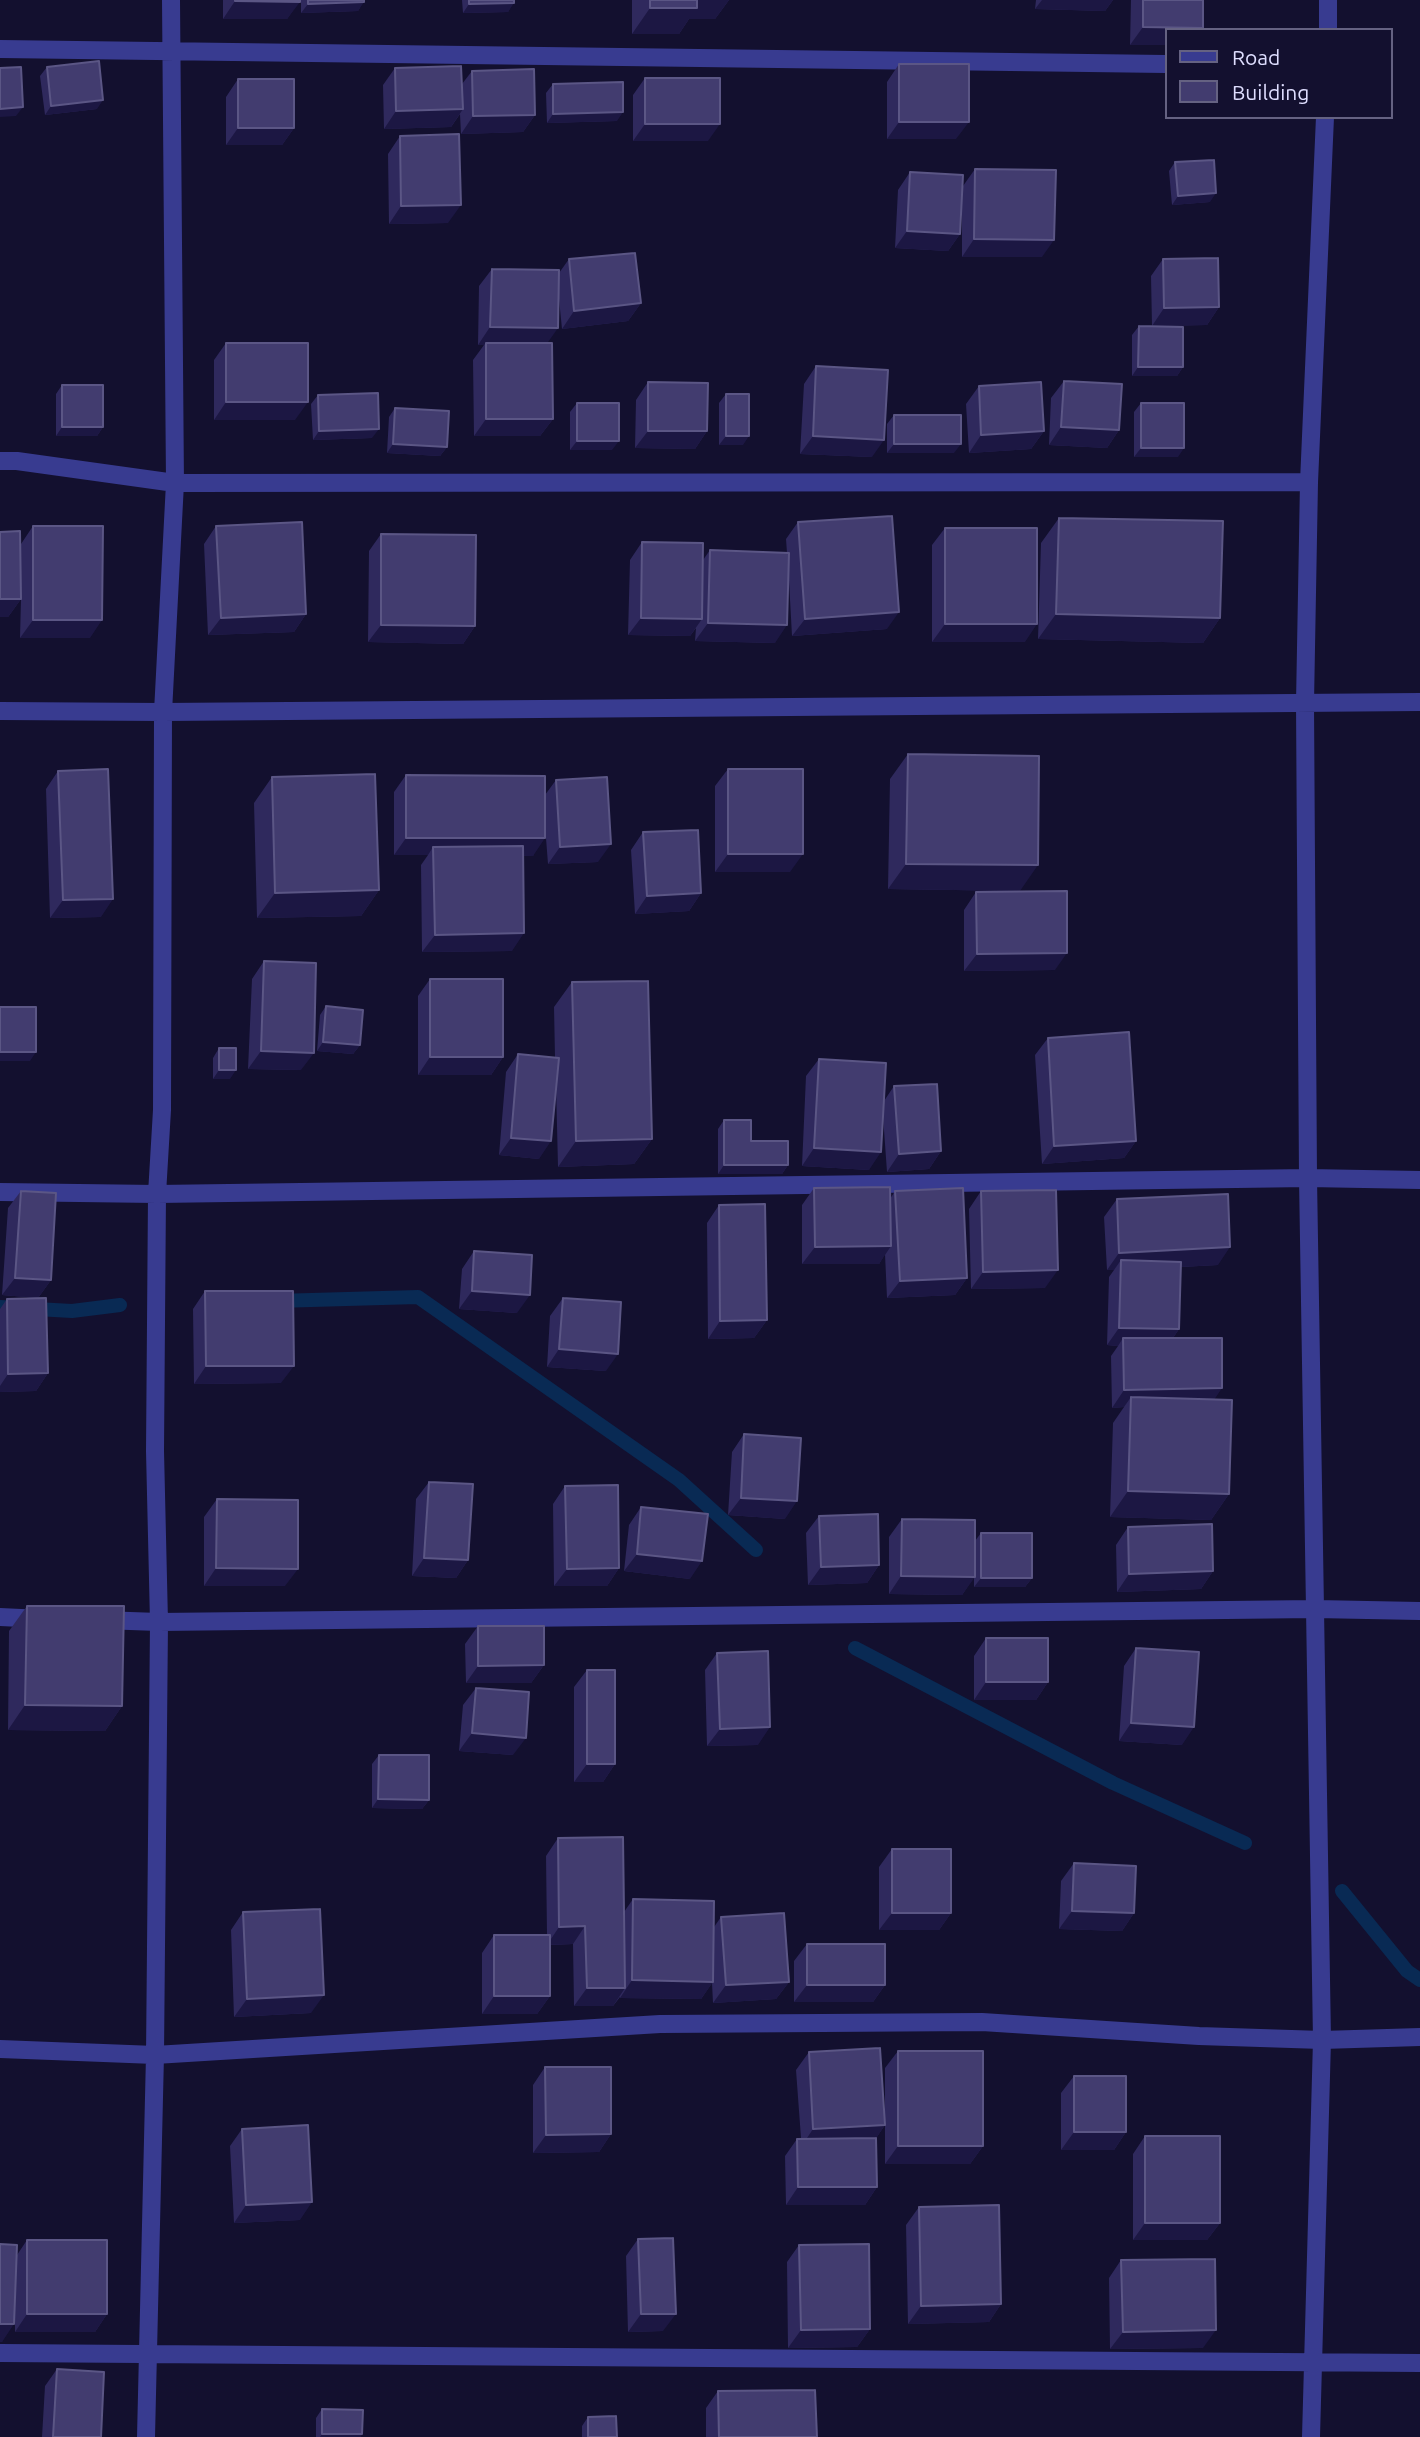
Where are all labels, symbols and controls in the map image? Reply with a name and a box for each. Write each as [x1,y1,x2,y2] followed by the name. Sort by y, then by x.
[1164,28,1392,119] legend
[1232,45,1280,69] text: Road
[1232,80,1309,104] text: Building

